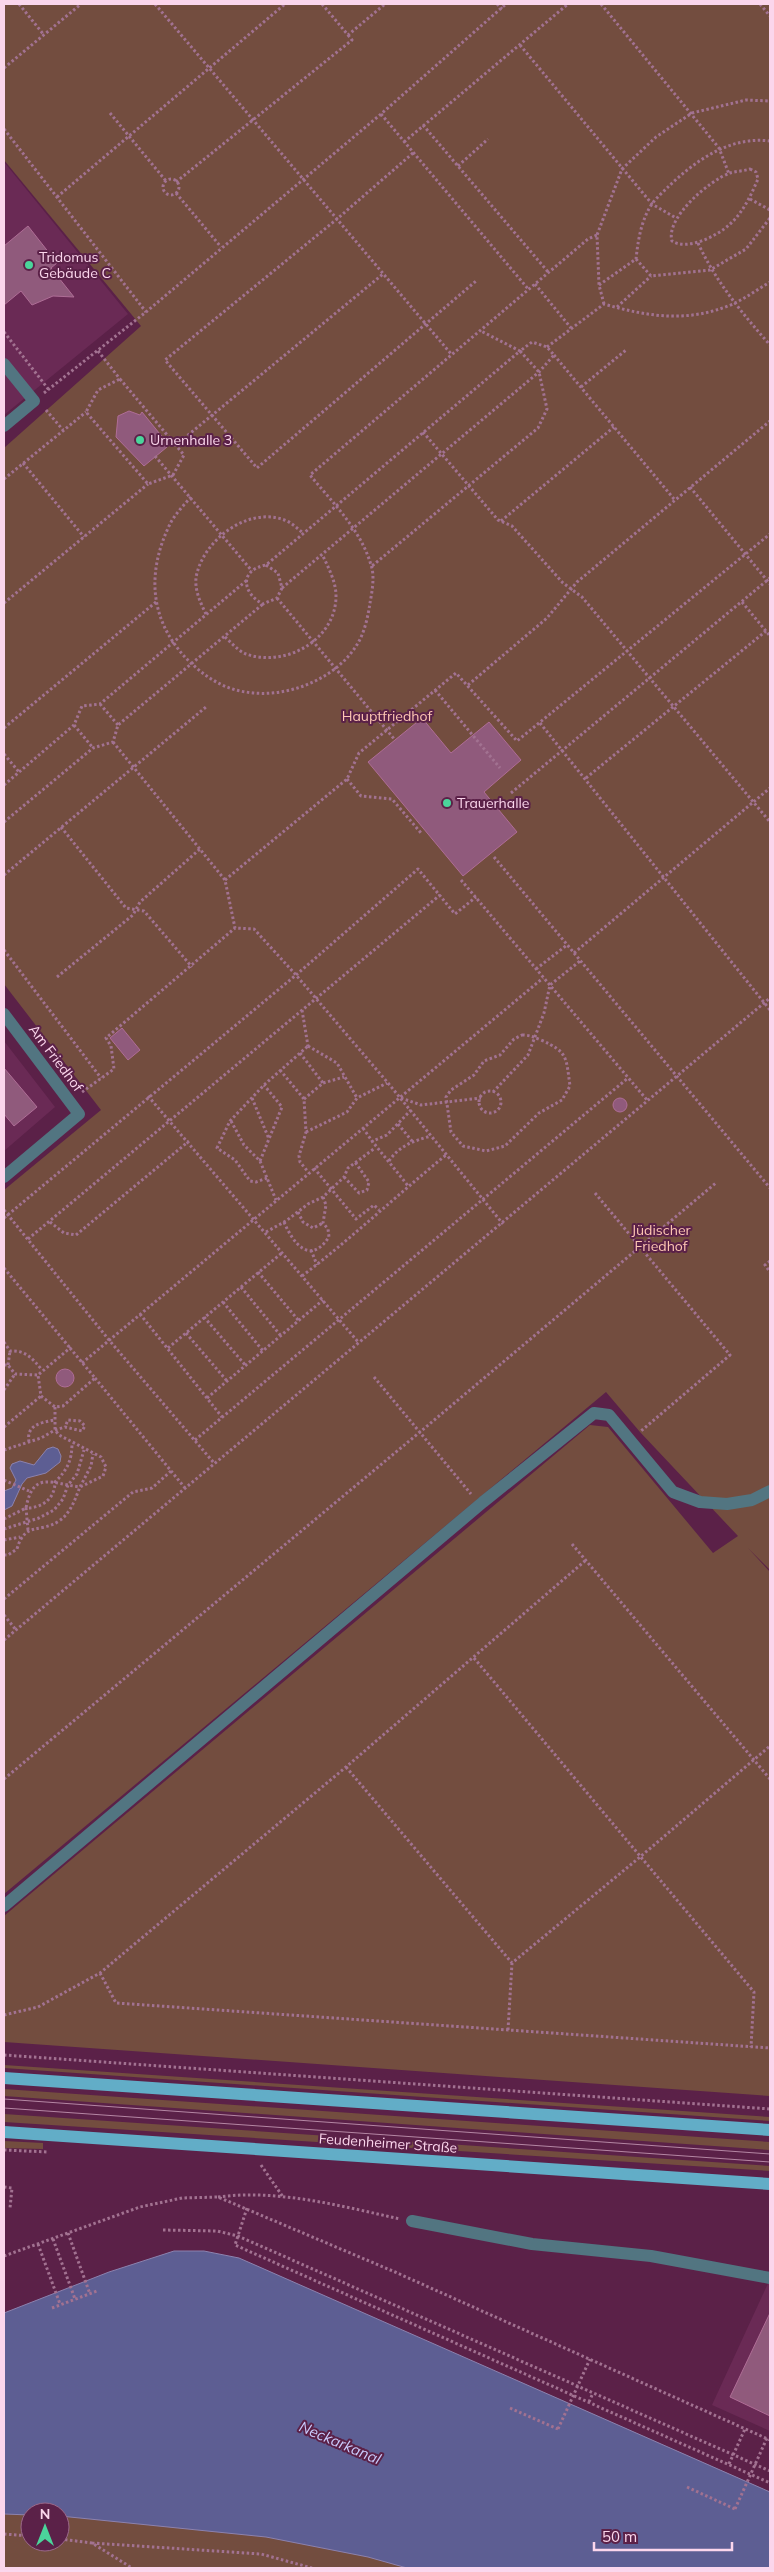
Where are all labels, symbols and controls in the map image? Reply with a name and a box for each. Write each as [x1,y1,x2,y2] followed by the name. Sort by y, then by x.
[39,248,111,282] place label: Tridomus Gebäude C
[23,259,35,271] marker: Tridomus Gebäude C
[150,431,232,449] place label: Urnenhalle 3
[134,434,146,446] marker: Urnenhalle 3
[342,707,433,725] park label: Hauptfriedhof
[457,794,529,812] place label: Trauerhalle
[441,797,453,809] marker: Trauerhalle
[25,1021,87,1095] street label: Am Friedhof
[631,1221,692,1255] park label: Jüdischer Friedhof
[318,2129,458,2157] street label: Feudenheimer Straße
[296,2417,384,2468] water label: Neckarkanal
[20,2502,70,2552] north arrow
[40,2505,50,2523] text: N
[594,2520,732,2552] scale bar
[602,2527,637,2546] text: 50 m

